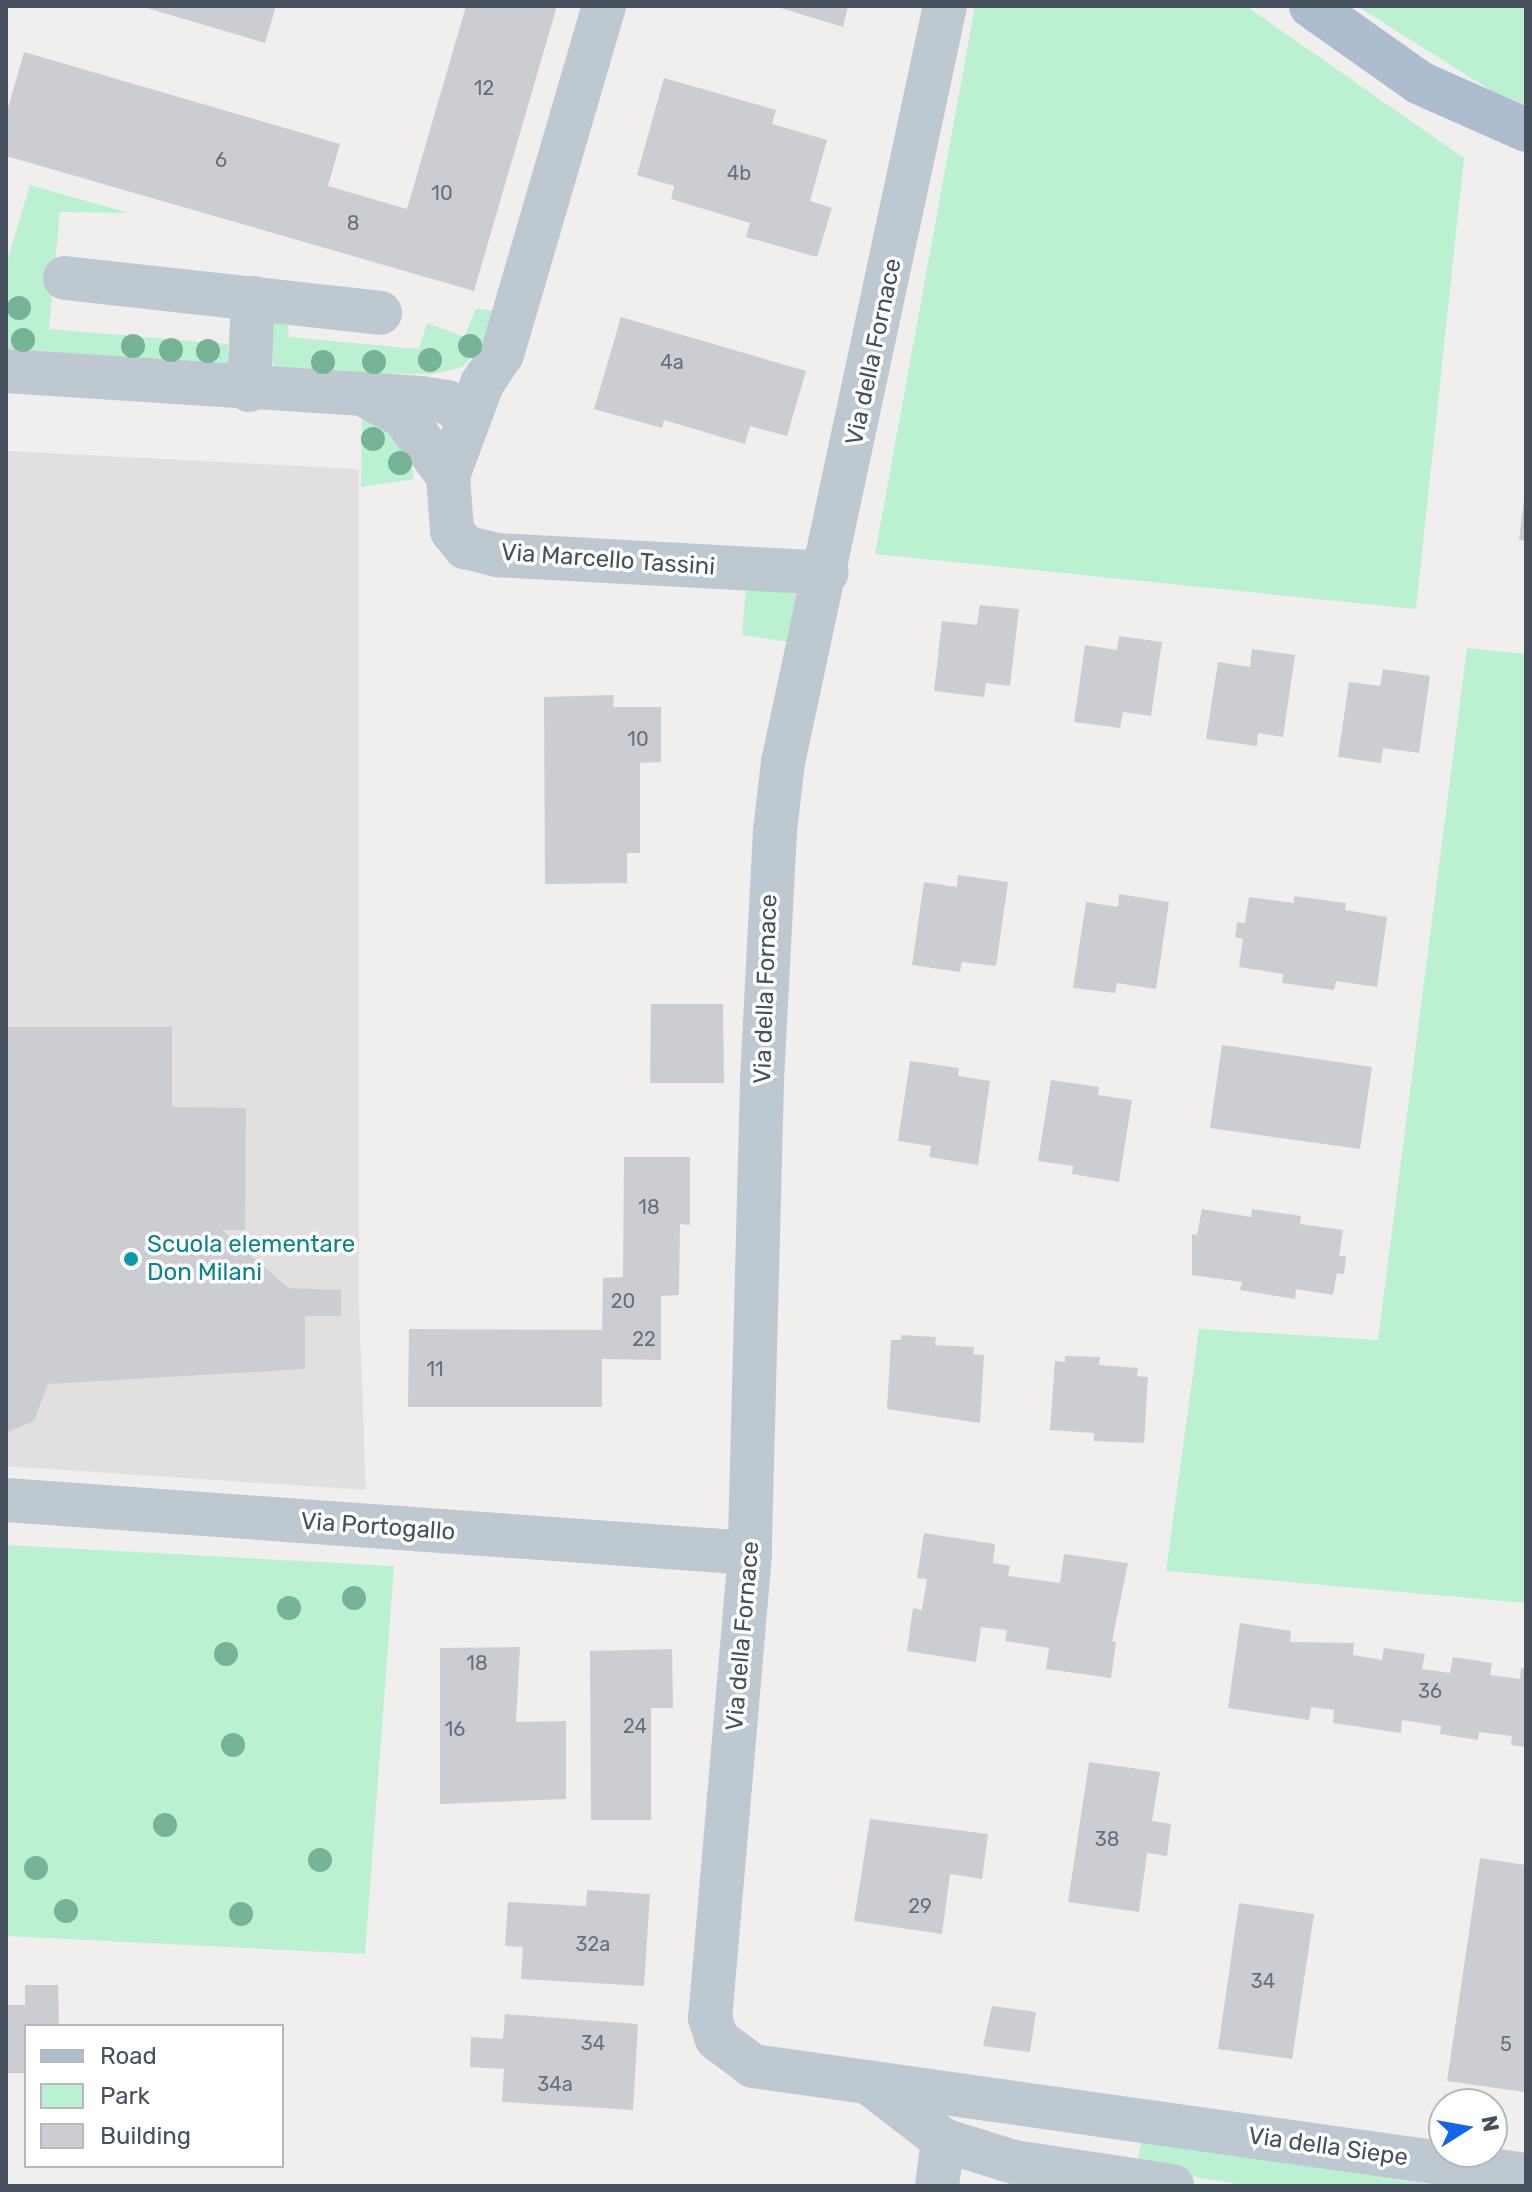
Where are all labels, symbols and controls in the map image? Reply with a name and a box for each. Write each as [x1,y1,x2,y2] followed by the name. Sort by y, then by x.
[474,76,494,100] house number: 12
[215,148,227,172] house number: 6
[727,161,751,185] house number: 4b
[431,181,453,205] house number: 10
[347,211,359,235] house number: 8
[840,256,908,448] street label: Via della Fornace
[660,350,684,374] house number: 4a
[500,538,716,582] street label: Via Marcello Tassini
[627,727,649,751] house number: 10
[748,893,784,1085] street label: Via della Fornace
[638,1195,660,1219] house number: 18
[147,1231,355,1287] place label: Scuola elementare Don Milani
[122,1250,140,1268] marker: Scuola elementare Don Milani
[611,1289,635,1313] house number: 20
[632,1327,656,1351] house number: 22
[426,1357,444,1381] house number: 11
[300,1507,456,1547] street label: Via Portogallo
[720,1540,766,1732] street label: Via della Fornace
[466,1651,488,1675] house number: 18
[1418,1679,1442,1703] house number: 36
[623,1714,647,1738] house number: 24
[445,1717,465,1741] house number: 16
[1095,1827,1119,1851] house number: 38
[908,1894,932,1918] house number: 29
[576,1932,610,1956] house number: 32a
[1251,1969,1275,1993] house number: 34
[24,2024,284,2168] legend
[581,2031,605,2055] house number: 34
[1500,2032,1512,2056] house number: 5
[100,2042,157,2070] text: Road
[537,2072,573,2096] house number: 34a
[100,2082,150,2110] text: Park
[1428,2088,1508,2168] north arrow
[1475,2113,1505,2134] text: N
[100,2122,191,2150] text: Building
[1246,2122,1410,2172] street label: Via della Siepe

